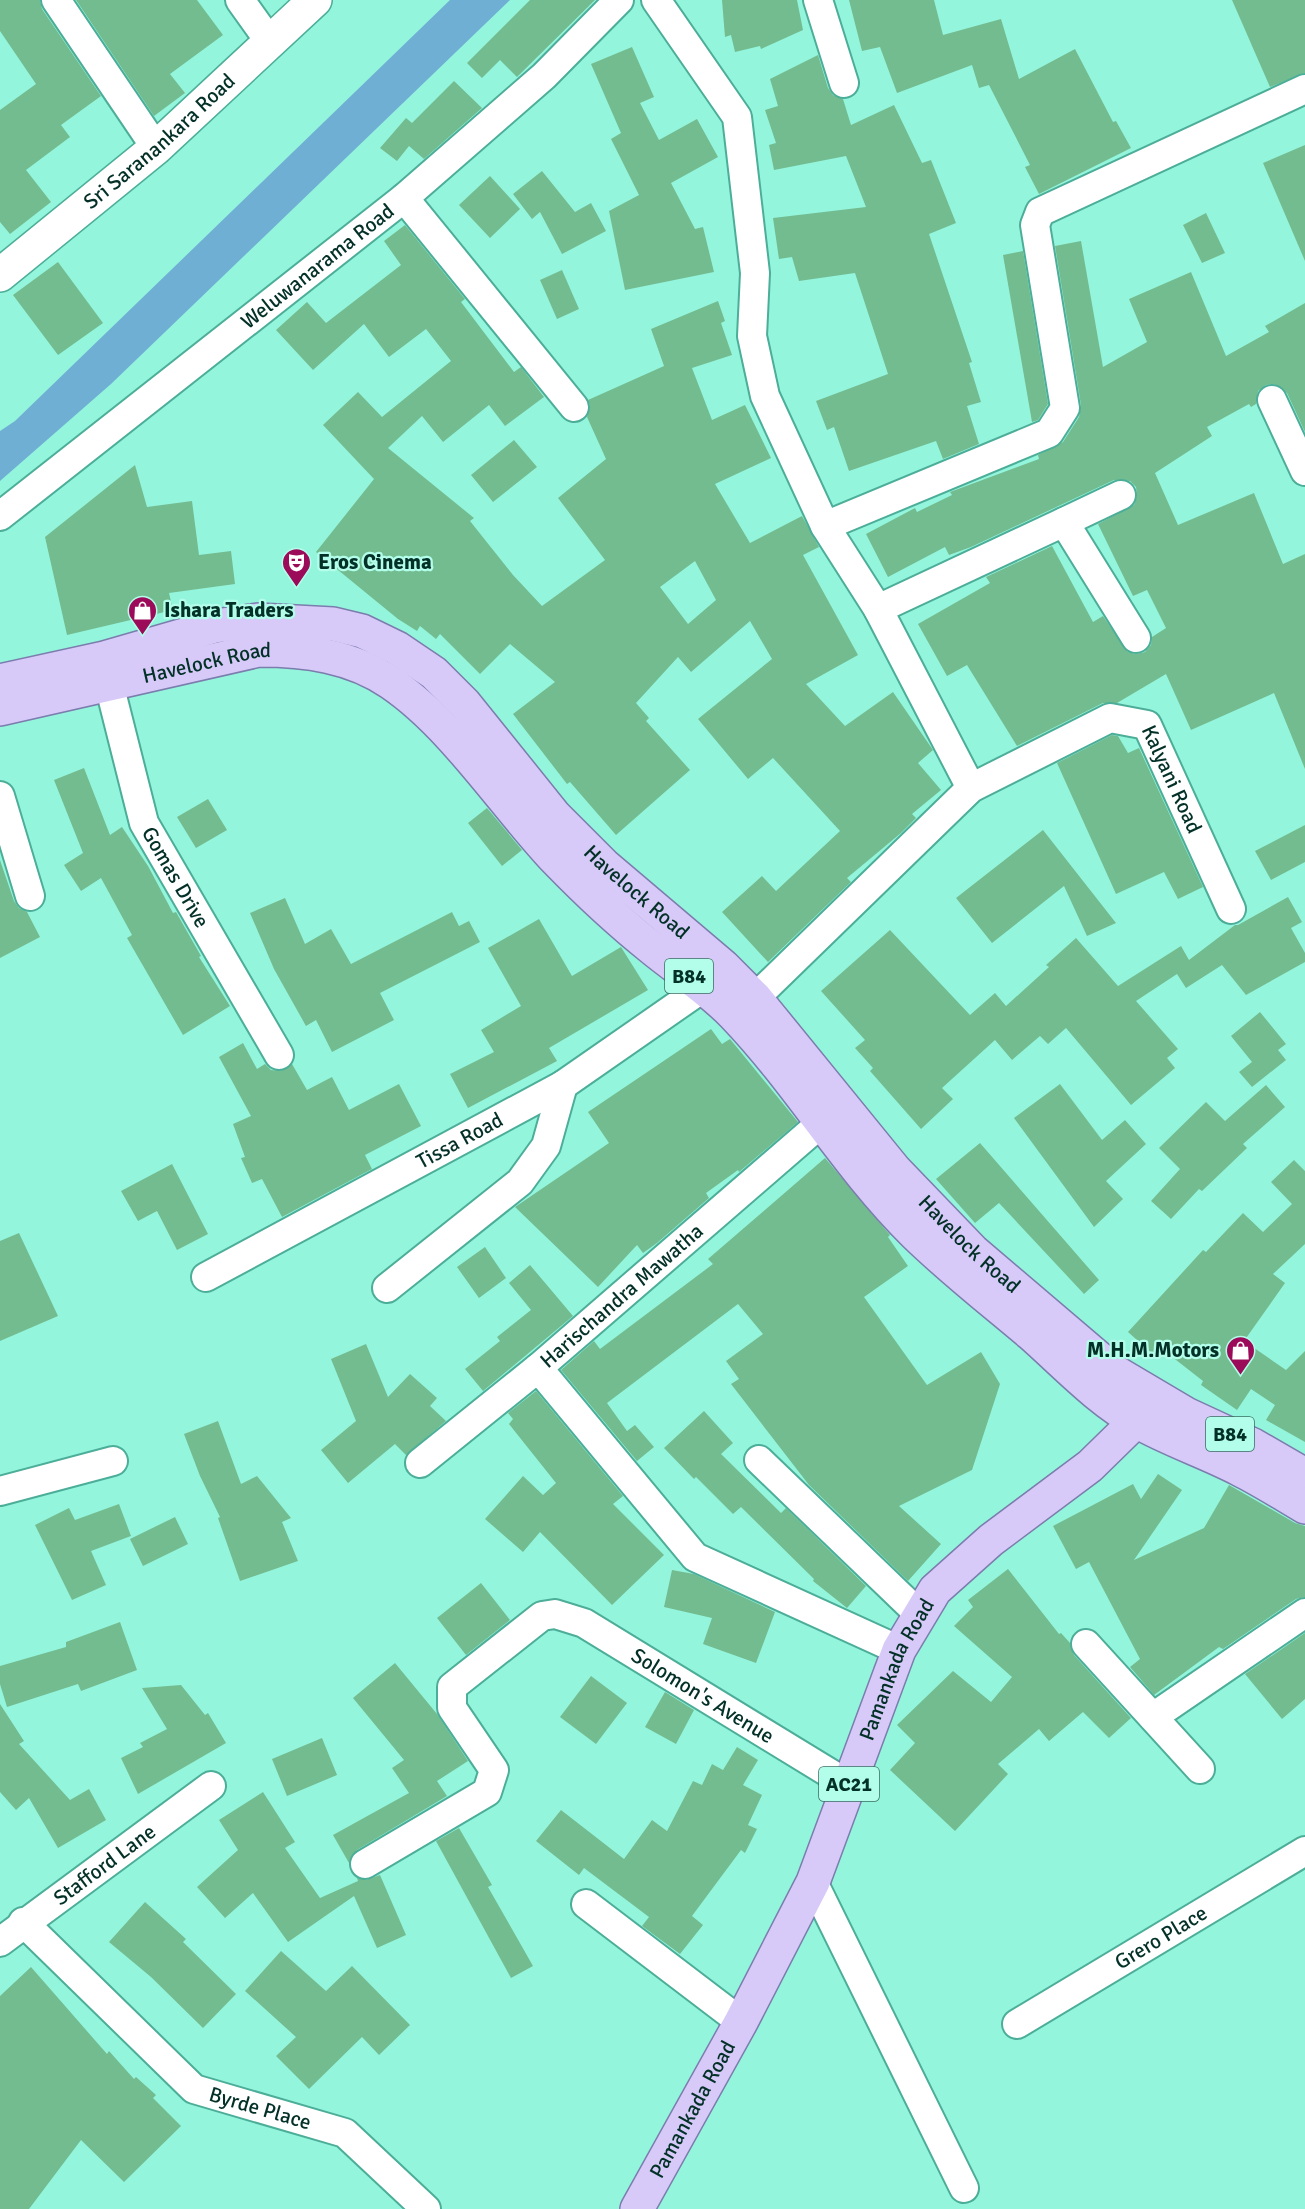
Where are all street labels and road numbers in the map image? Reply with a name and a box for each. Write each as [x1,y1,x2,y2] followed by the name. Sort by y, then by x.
[78,68,241,215] street label: Sri Saranankara Road
[236,198,399,334] street label: Weluwanarama Road
[140,637,271,689] street label: Havelock Road
[1136,721,1208,837] street label: Kalyani Road
[136,822,215,932] street label: Gomas Drive
[578,839,695,945] street label: Havelock Road
[665,959,713,993] road number: B84
[412,1107,507,1174] street label: Tissa Road
[913,1189,1026,1299] street label: Havelock Road
[535,1218,709,1373] street label: Harischandra Mawatha
[1206,1417,1254,1451] road number: B84
[854,1594,940,1744] street label: Pamankada Road
[627,1642,779,1749] street label: Solomon's Avenue
[819,1767,879,1801] road number: AC21
[48,1818,161,1911] street label: Stafford Lane
[1110,1900,1212,1975] street label: Grero Place
[644,2036,741,2183] street label: Pamankada Road
[206,2081,314,2135] street label: Byrde Place

